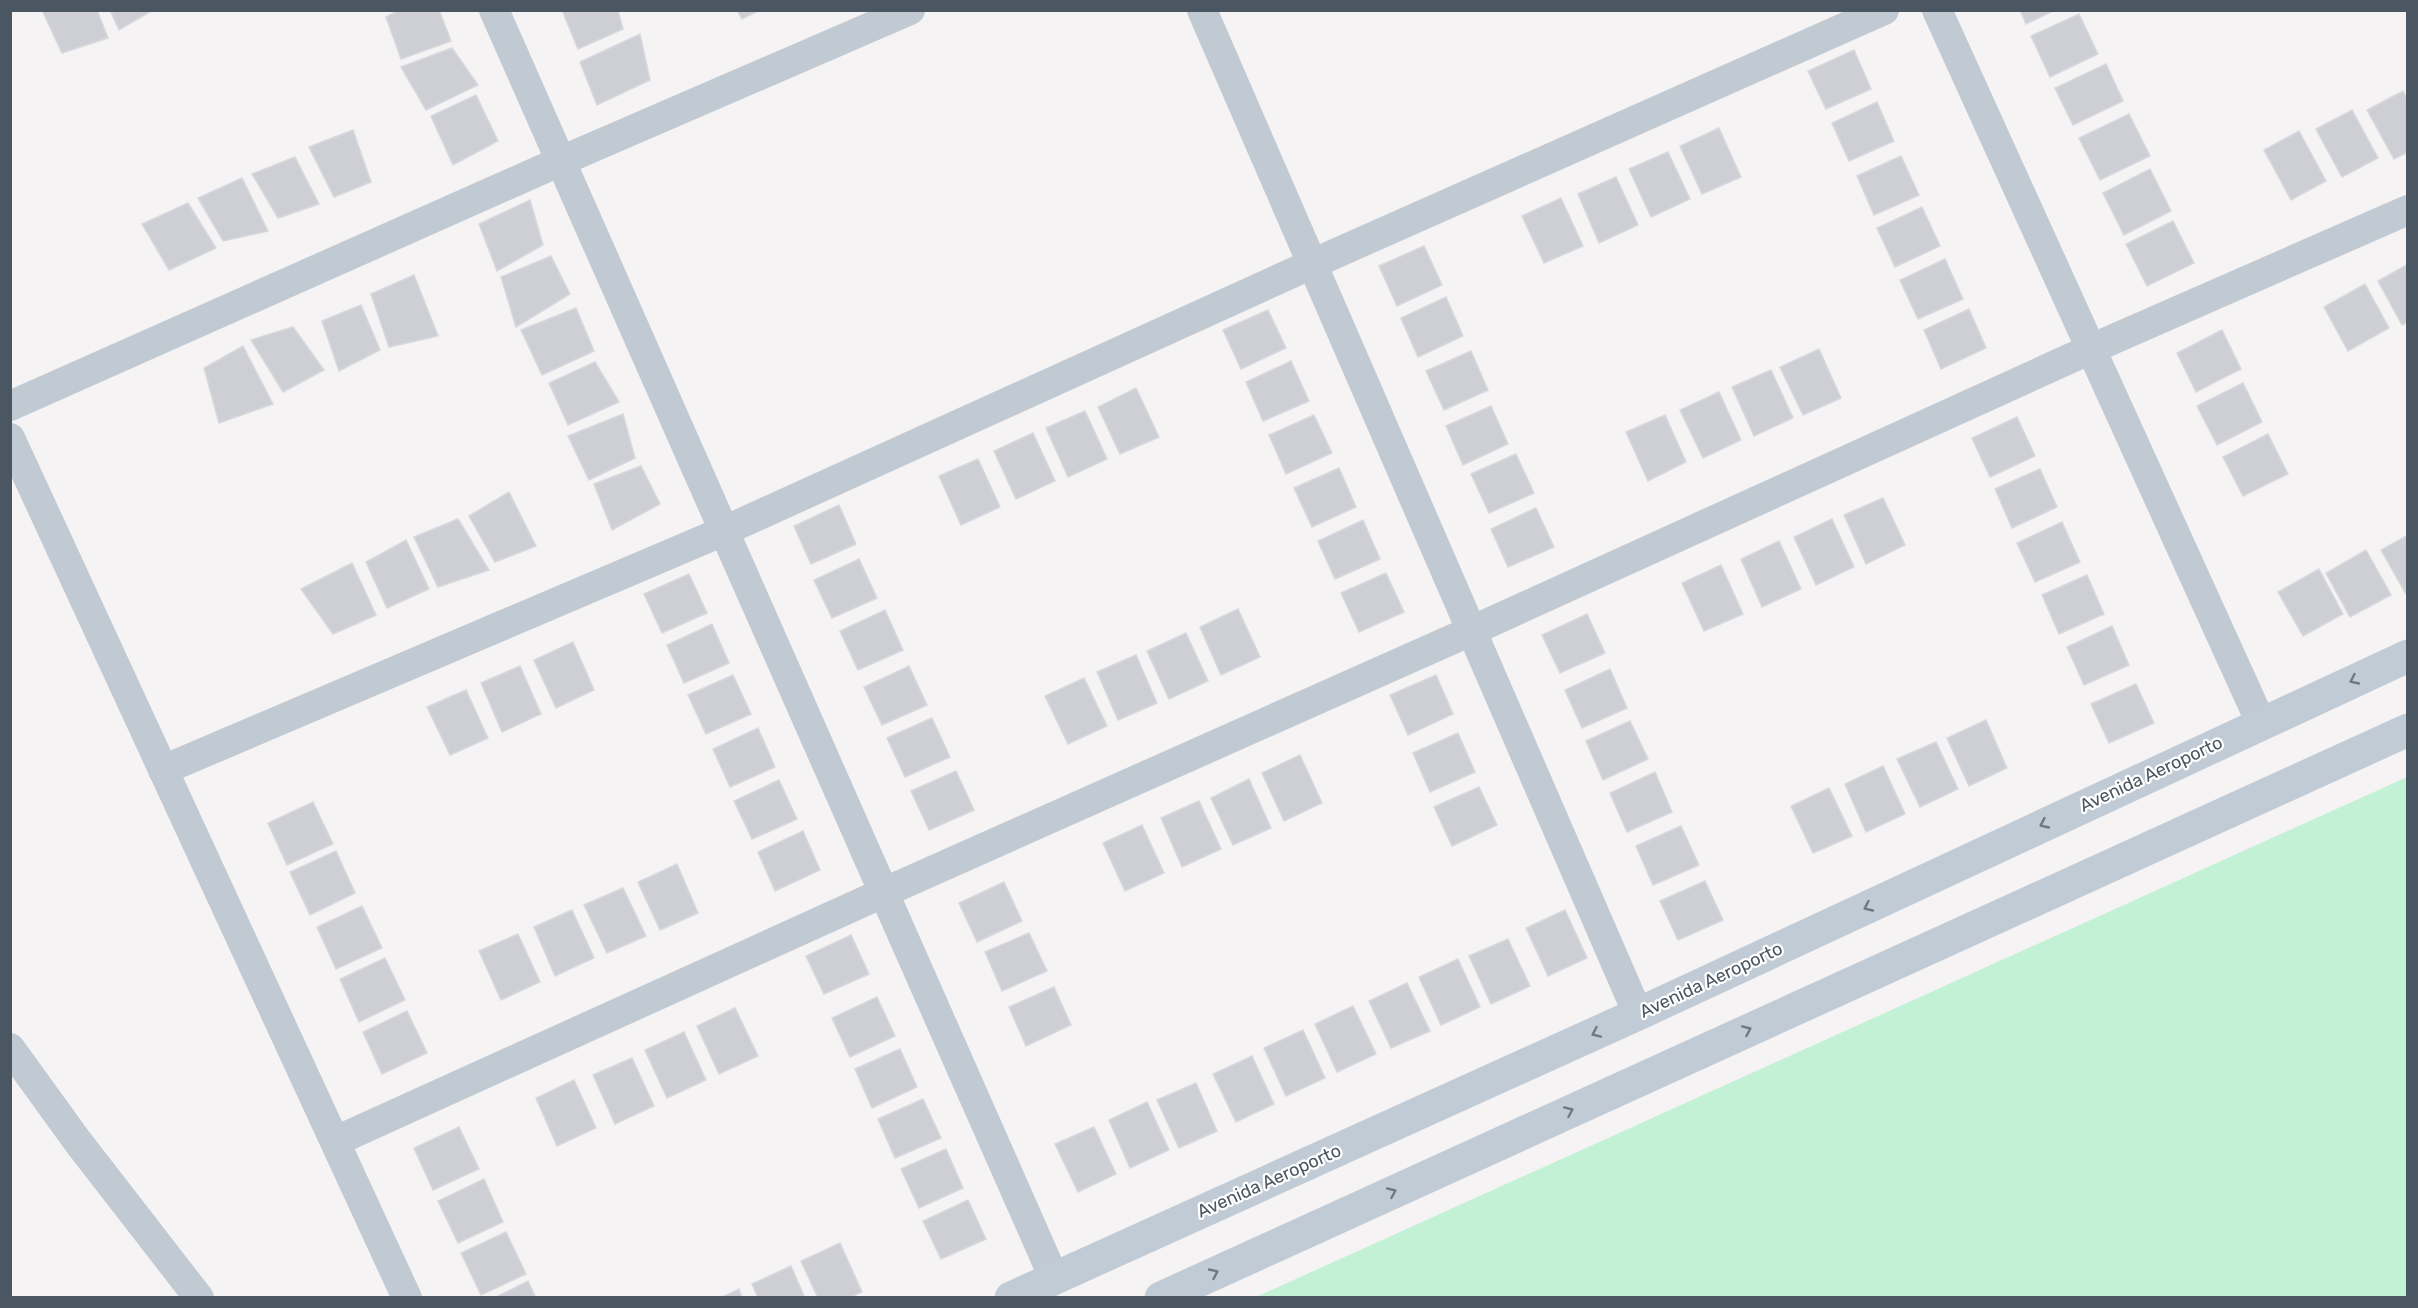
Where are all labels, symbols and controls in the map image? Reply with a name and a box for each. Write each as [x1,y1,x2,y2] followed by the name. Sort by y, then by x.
[2350,673,2361,685] one-way arrow
[2076,731,2226,817] street label: Avenida Aeroporto
[2040,817,2051,829] one-way arrow
[1863,899,1874,911] one-way arrow
[1636,937,1786,1023] street label: Avenida Aeroporto
[1591,1026,1602,1038] one-way arrow
[1740,1026,1751,1038] one-way arrow
[1563,1106,1574,1118] one-way arrow
[1194,1139,1344,1223] street label: Avenida Aeroporto
[1385,1187,1396,1199] one-way arrow
[1208,1268,1219,1280] one-way arrow

